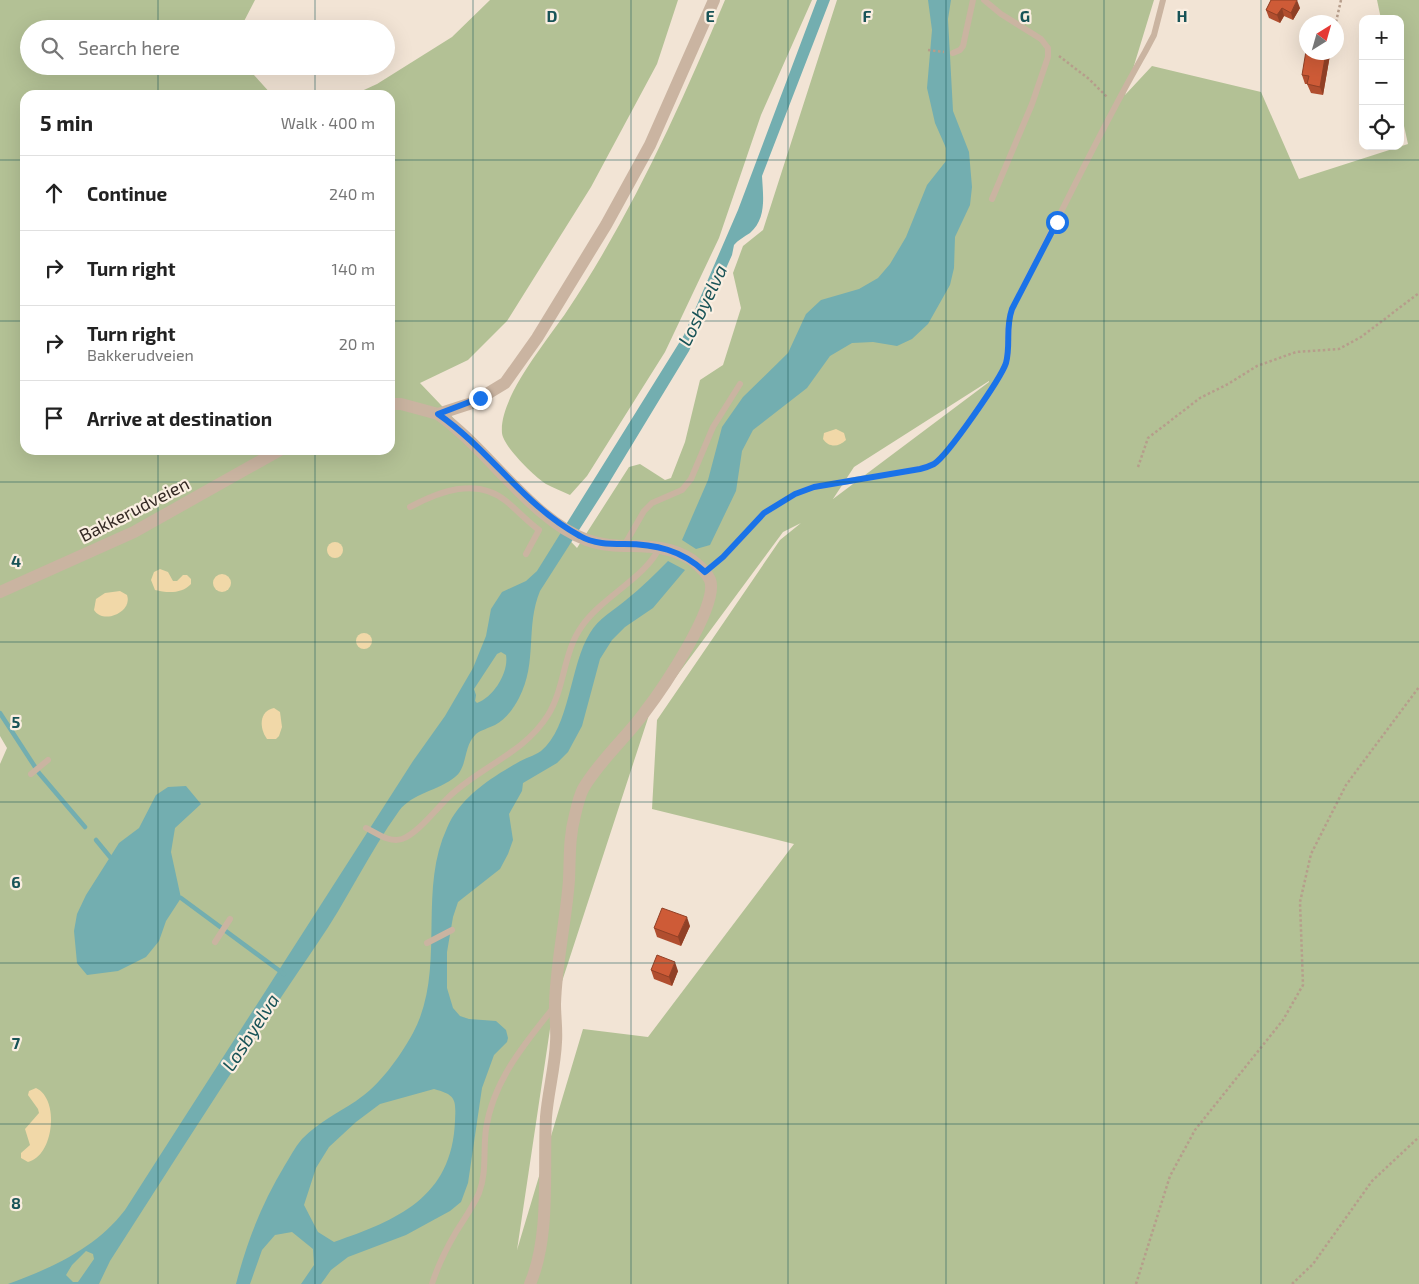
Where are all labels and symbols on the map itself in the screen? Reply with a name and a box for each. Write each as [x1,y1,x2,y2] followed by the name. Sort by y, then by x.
[547,6,558,25] text: D
[705,6,715,25] text: E
[863,6,872,25] text: F
[1020,6,1030,25] text: G
[1176,6,1188,25] text: H
[1299,15,1344,60] north arrow
[1046,211,1069,234] route start
[673,261,732,350] water label: Losbyelva
[469,387,492,410] route end
[75,472,193,546] street label: Bakkerudveien
[11,551,21,570] text: 4
[12,712,21,731] text: 5
[11,872,21,891] text: 6
[217,989,284,1075] water label: Losbyelva
[12,1033,21,1052] text: 7
[11,1193,21,1212] text: 8

